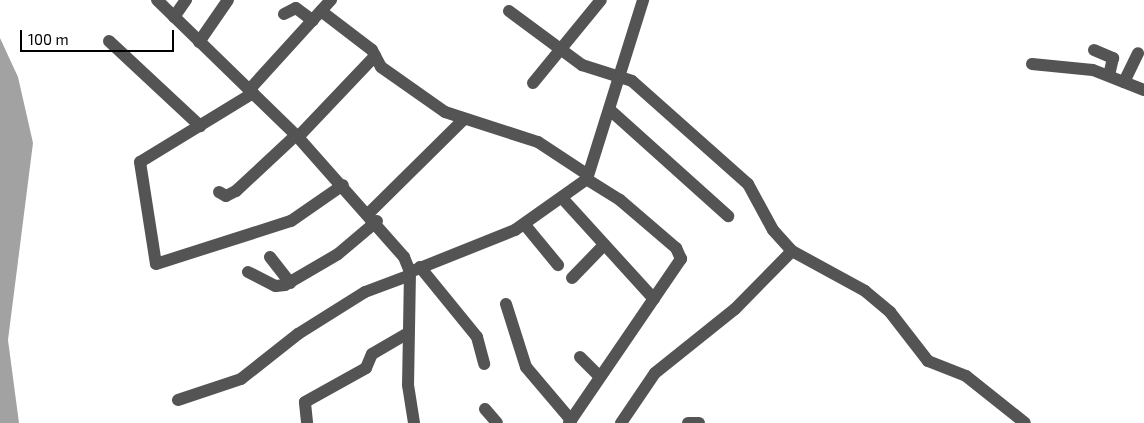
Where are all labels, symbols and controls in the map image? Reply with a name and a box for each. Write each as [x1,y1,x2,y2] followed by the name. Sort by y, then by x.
[22,20,176,52] scale bar
[28,30,69,48] text: 100 m

